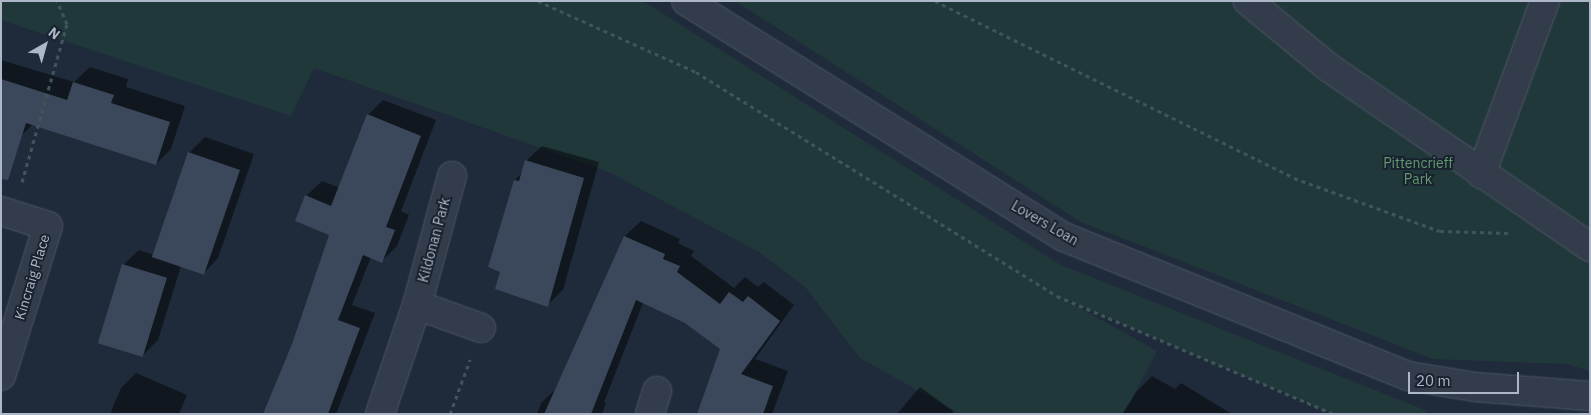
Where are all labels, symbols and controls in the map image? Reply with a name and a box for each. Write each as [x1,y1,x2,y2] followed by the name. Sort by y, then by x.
[20,20,70,70] north arrow
[45,23,64,43] text: N
[1383,155,1453,188] park label: Pittencrieff Park
[415,196,453,284] street label: Kildonan Park
[1009,197,1081,249] street label: Lovers Loan
[11,232,53,322] street label: Kincraig Place
[1411,362,1522,394] scale bar
[1416,371,1451,390] text: 20 m

